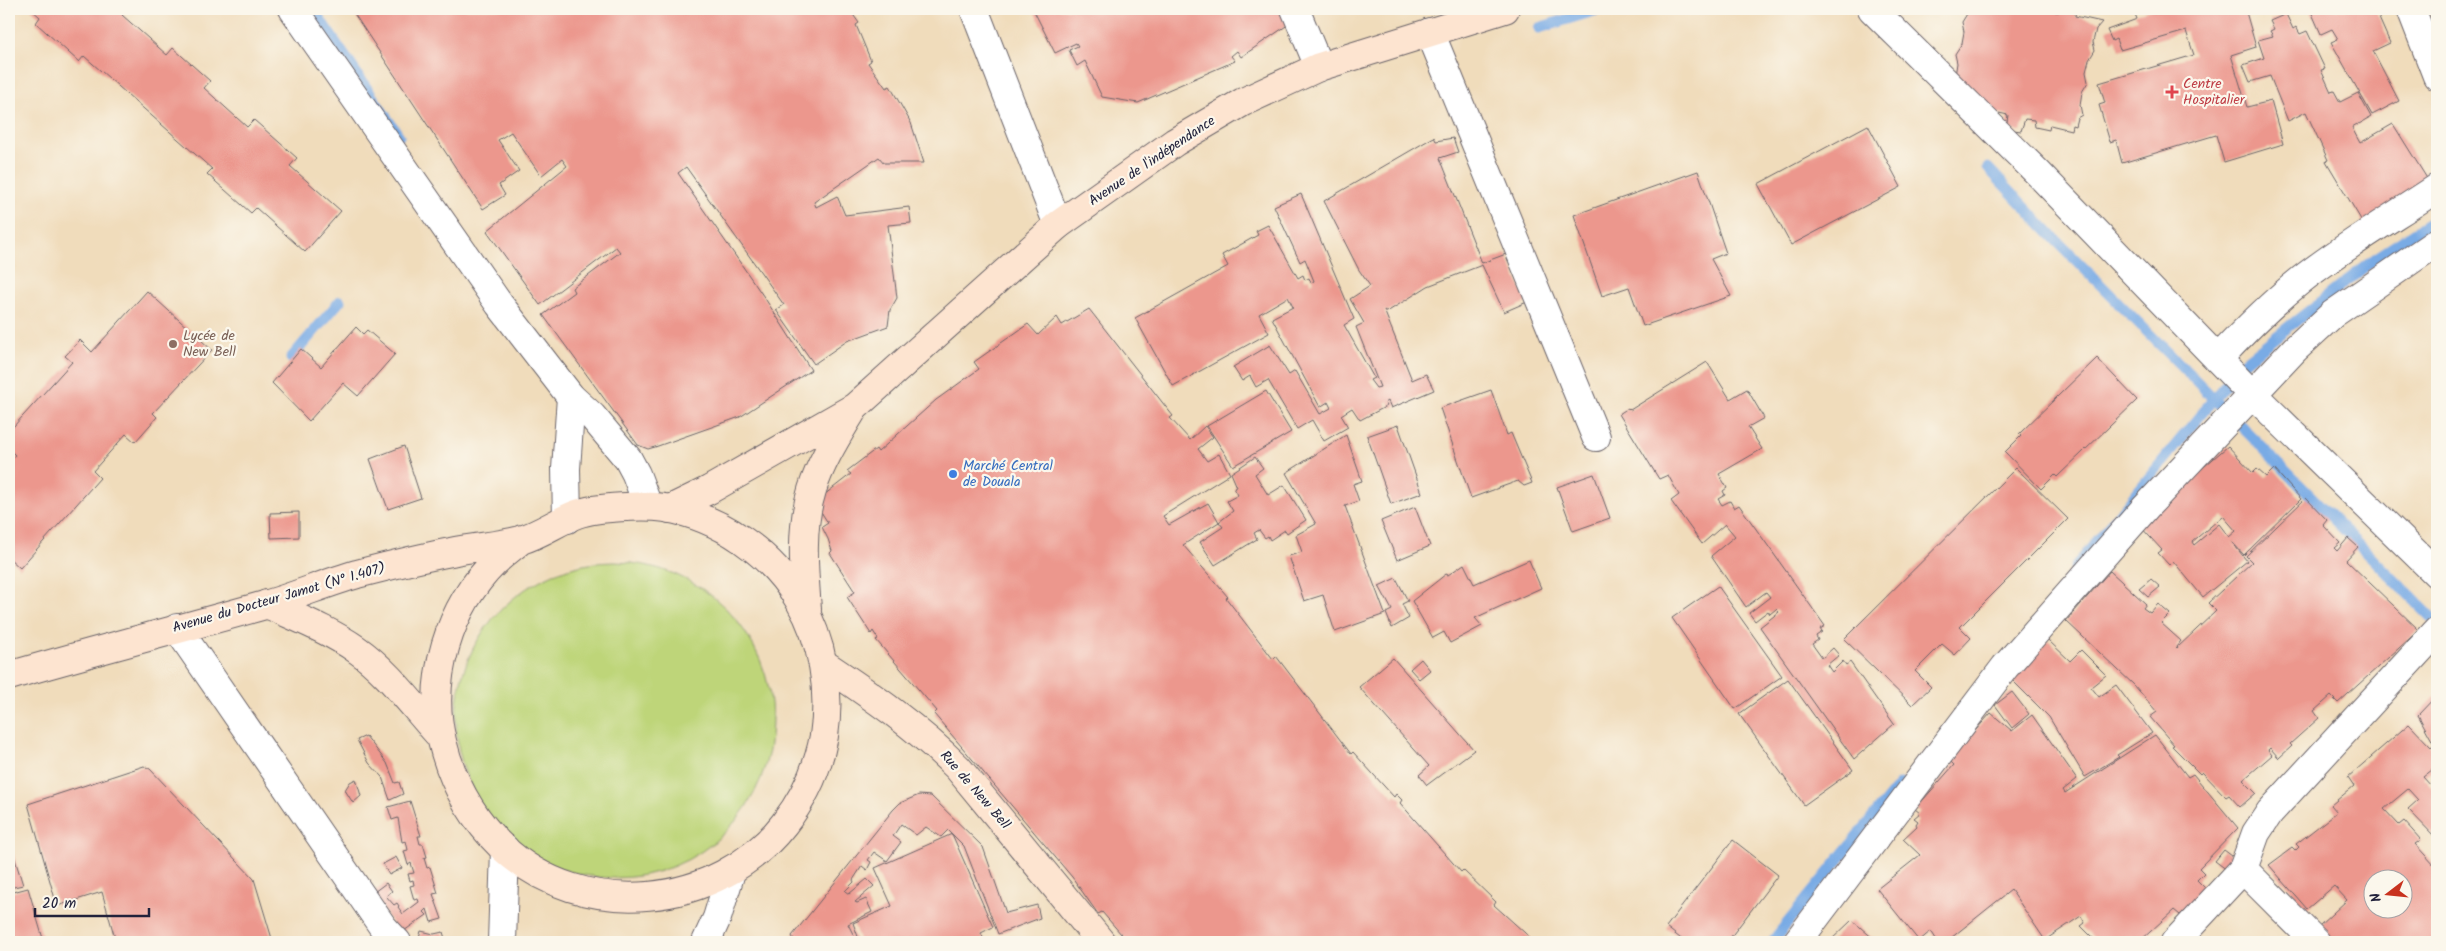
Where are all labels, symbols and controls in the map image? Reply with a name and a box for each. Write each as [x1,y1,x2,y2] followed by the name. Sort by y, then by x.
[2183,73,2246,111] place label: Centre Hospitalier
[2165,85,2179,99] marker: Centre Hospitalier
[1084,110,1221,212] street label: Avenue de l'indépendance
[183,325,236,363] place label: Lycée de New Bell
[167,338,179,350] marker: Lycée de New Bell
[963,455,1053,493] place label: Marché Central de Douala
[947,468,959,480] marker: Marché Central de Douala
[170,557,388,639] street label: Avenue du Docteur Jamot (N° 1.407)
[934,746,1016,835] street label: Rue de New Bell
[2364,868,2414,918] north arrow
[35,886,149,918] scale bar
[2365,890,2388,905] text: N
[42,892,76,916] text: 20 m

